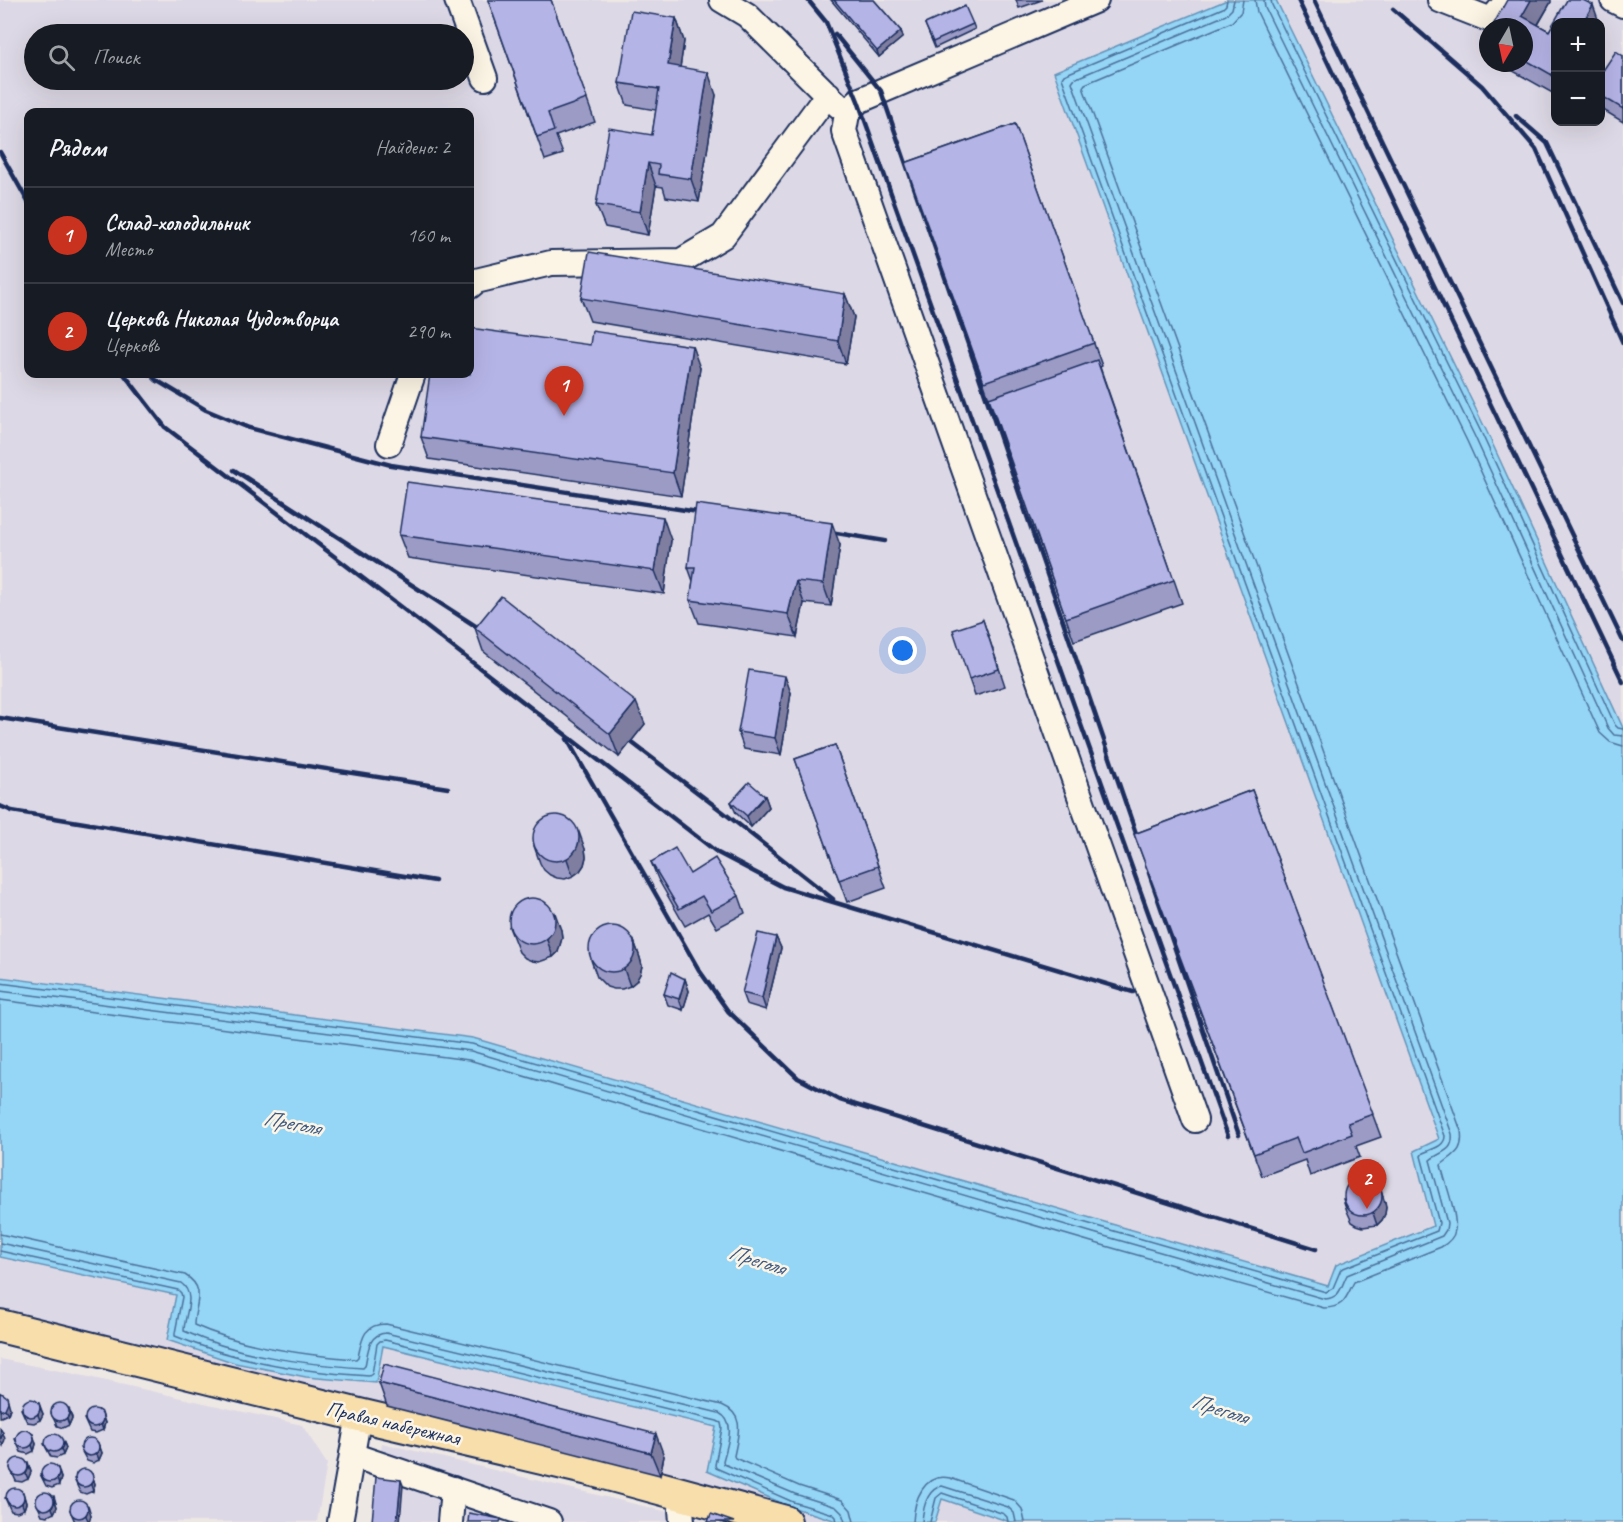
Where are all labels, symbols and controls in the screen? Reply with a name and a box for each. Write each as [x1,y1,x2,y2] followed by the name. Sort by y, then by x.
[1479,18,1533,72] north arrow
[1551,18,1605,126] map controls
[1551,18,1605,72] button: +
[24,24,474,90] search box
[45,41,78,74] icon: search
[93,43,139,71] text: Поиск
[1551,72,1605,126] button: −
[48,131,106,164] text: Рядом
[375,135,450,160] text: Найдено: 2
[105,209,249,237] text: Склад-холодильник
[63,223,72,248] text: 1
[407,223,450,248] text: 160 m
[105,237,152,262] text: Место
[105,305,338,333] text: Церковь Николая Чудотворца
[63,319,72,344] text: 2
[407,319,450,344] text: 290 m
[105,333,159,358] text: Церковь
[544,366,584,416] pin: 1
[888,636,917,665] your location
[261,1104,326,1143] water label: Преголя
[1348,1160,1386,1209] pin: 2
[725,1238,791,1283] water label: Преголя
[1188,1387,1254,1432] water label: Преголя
[324,1395,464,1451] street label: Правая набережная

